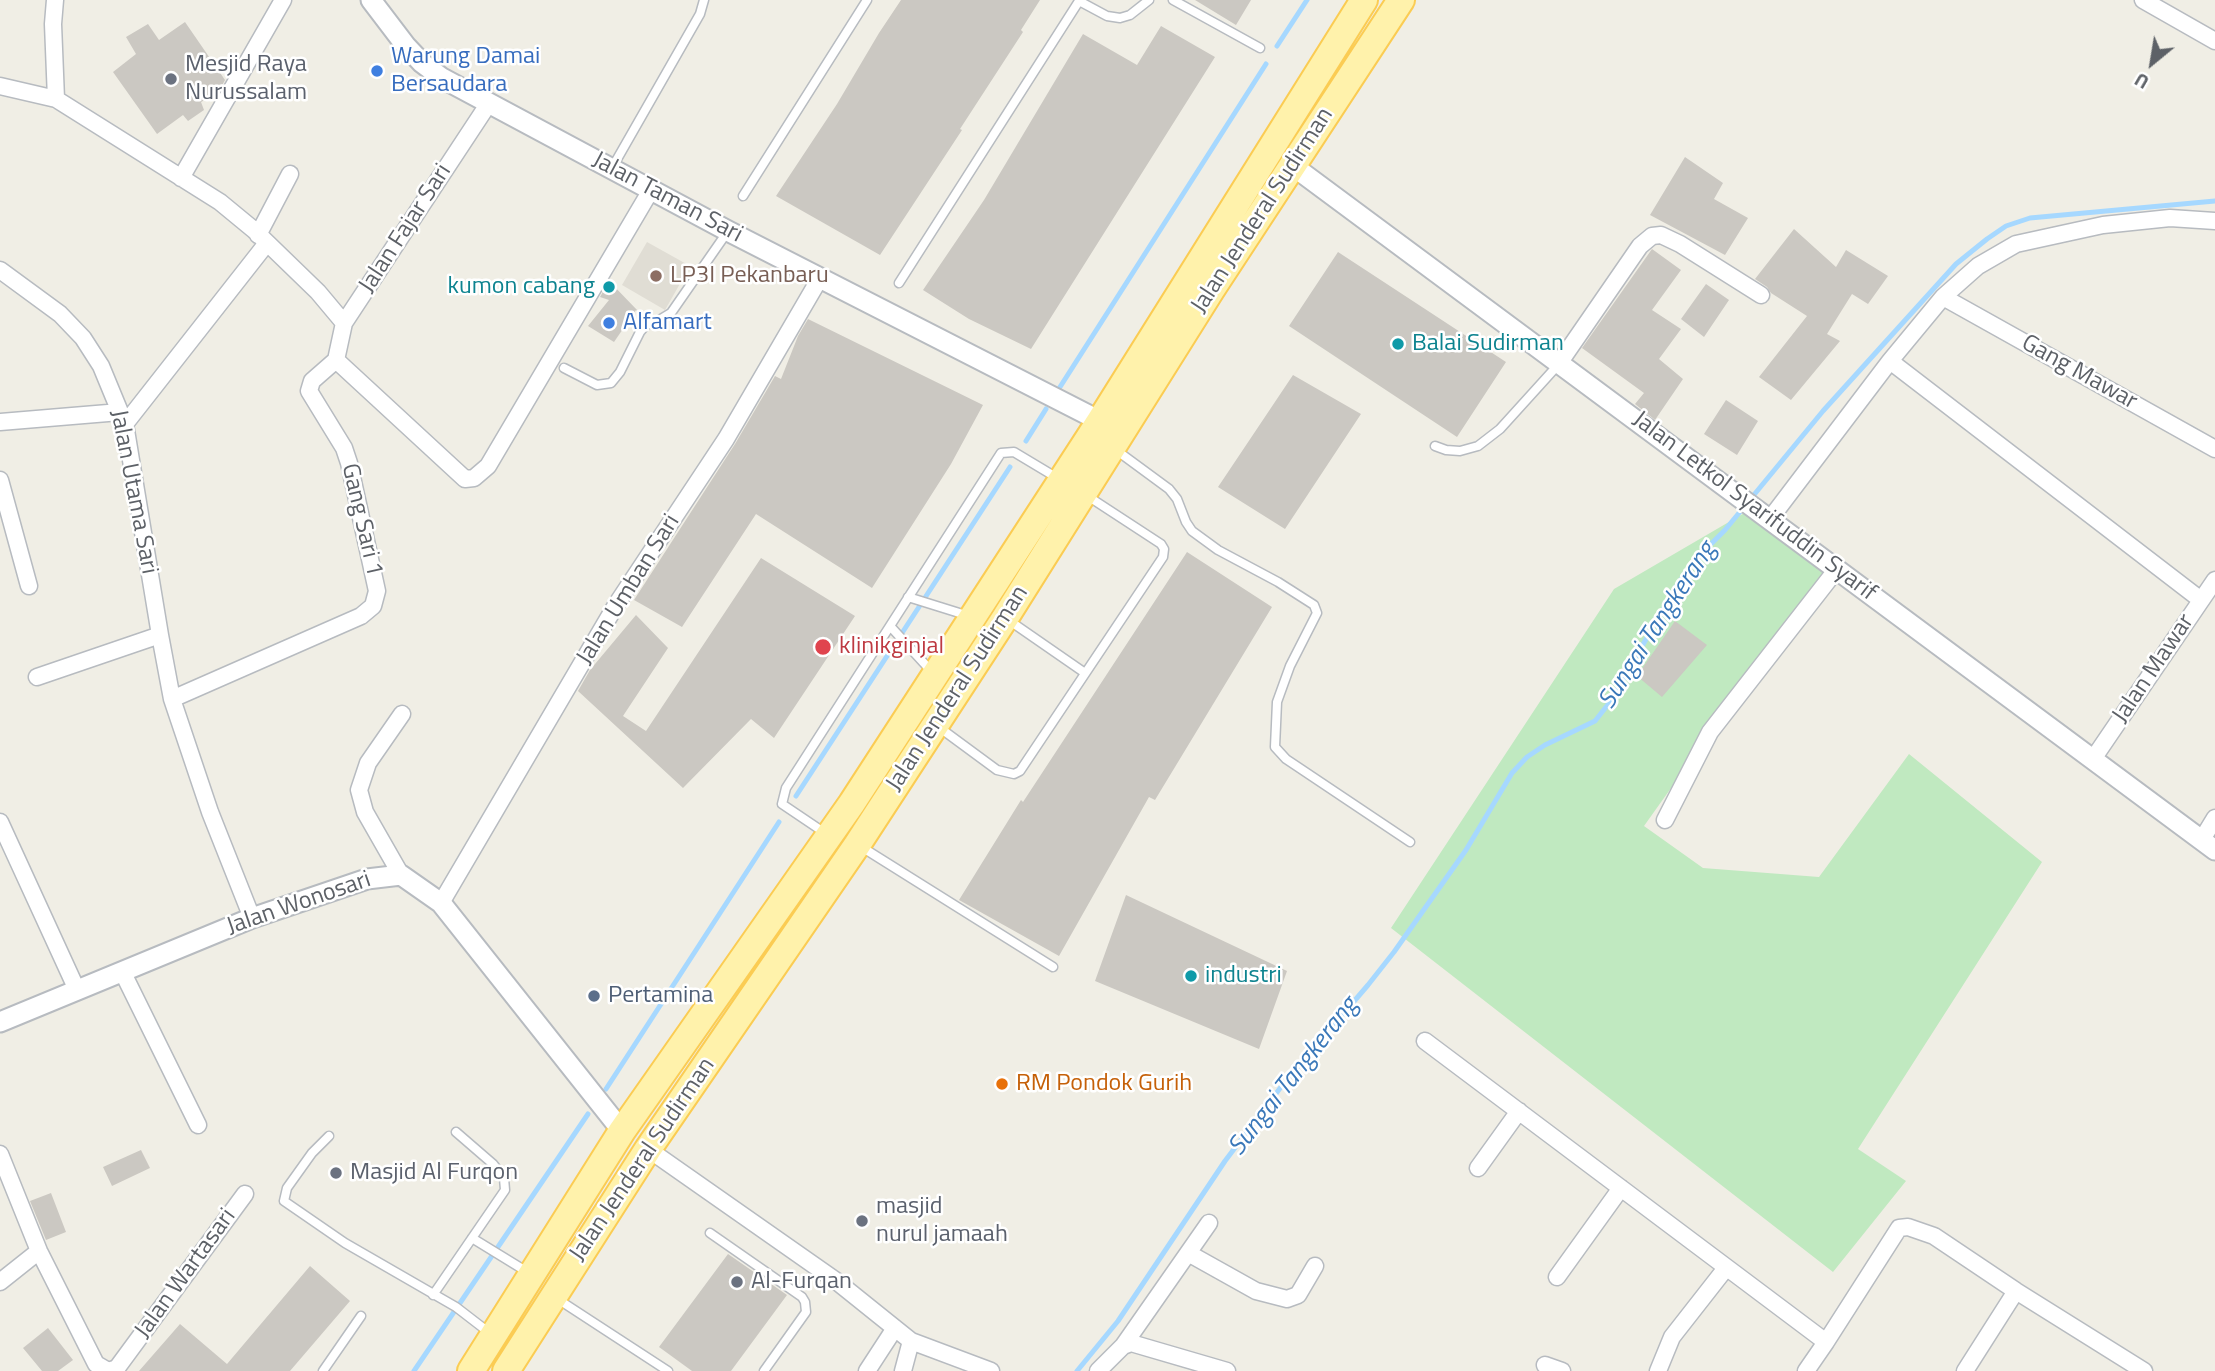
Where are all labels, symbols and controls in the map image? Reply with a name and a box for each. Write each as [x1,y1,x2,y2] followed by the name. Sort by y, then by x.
[2117,28,2187,98] north arrow
[391,43,540,99] place label: Warung Damai Bersaudara
[185,51,307,107] place label: Mesjid Raya Nurussalam
[369,63,385,79] marker: Warung Damai Bersaudara
[2129,66,2154,97] text: U
[163,71,179,87] marker: Mesjid Raya Nurussalam
[1186,103,1340,319] street label: Jalan Jenderal Sudirman
[587,146,747,250] street label: Jalan Taman Sari
[354,159,458,299] street label: Jalan Fajar Sari
[670,262,829,290] place label: LP3I Pekanbaru
[648,268,664,284] marker: LP3I Pekanbaru
[447,273,595,301] place label: kumon cabang
[601,279,617,295] marker: kumon cabang
[623,309,712,337] place label: Alfamart
[601,315,617,331] marker: Alfamart
[2016,329,2142,417] street label: Gang Mawar
[1412,330,1564,358] place label: Balai Sudirman
[1390,336,1406,352] marker: Balai Sudirman
[1626,406,1882,608] street label: Jalan Letkol Syarifuddin Syarif
[103,408,163,576] street label: Jalan Utama Sari
[334,461,388,579] street label: Gang Sari 1
[571,510,687,670] street label: Jalan Umban Sari
[1592,537,1724,715] water label: Sungai Tangkerang
[881,581,1035,797] street label: Jalan Jenderal Sudirman
[2107,609,2201,729] street label: Jalan Mawar
[839,633,944,661] place label: klinikginjal
[813,637,833,657] marker: klinikginjal
[223,866,375,942] street label: Jalan Wonosari
[1205,962,1282,990] place label: industri
[1183,968,1199,984] marker: industri
[608,982,713,1010] place label: Pertamina
[586,988,602,1004] marker: Pertamina
[1222,992,1366,1162] water label: Sungai Tangkerang
[564,1053,722,1267] street label: Jalan Jenderal Sudirman
[1016,1070,1192,1098] place label: RM Pondok Gurih
[994,1076,1010,1092] marker: RM Pondok Gurih
[350,1159,518,1187] place label: Masjid Al Furqon
[328,1165,344,1181] marker: Masjid Al Furqon
[876,1193,1008,1249] place label: masjid nurul jamaah
[129,1204,243,1344] street label: Jalan Wartasari
[854,1213,870,1229] marker: masjid nurul jamaah
[751,1268,852,1296] place label: Al-Furqan
[729,1274,745,1290] marker: Al-Furqan

